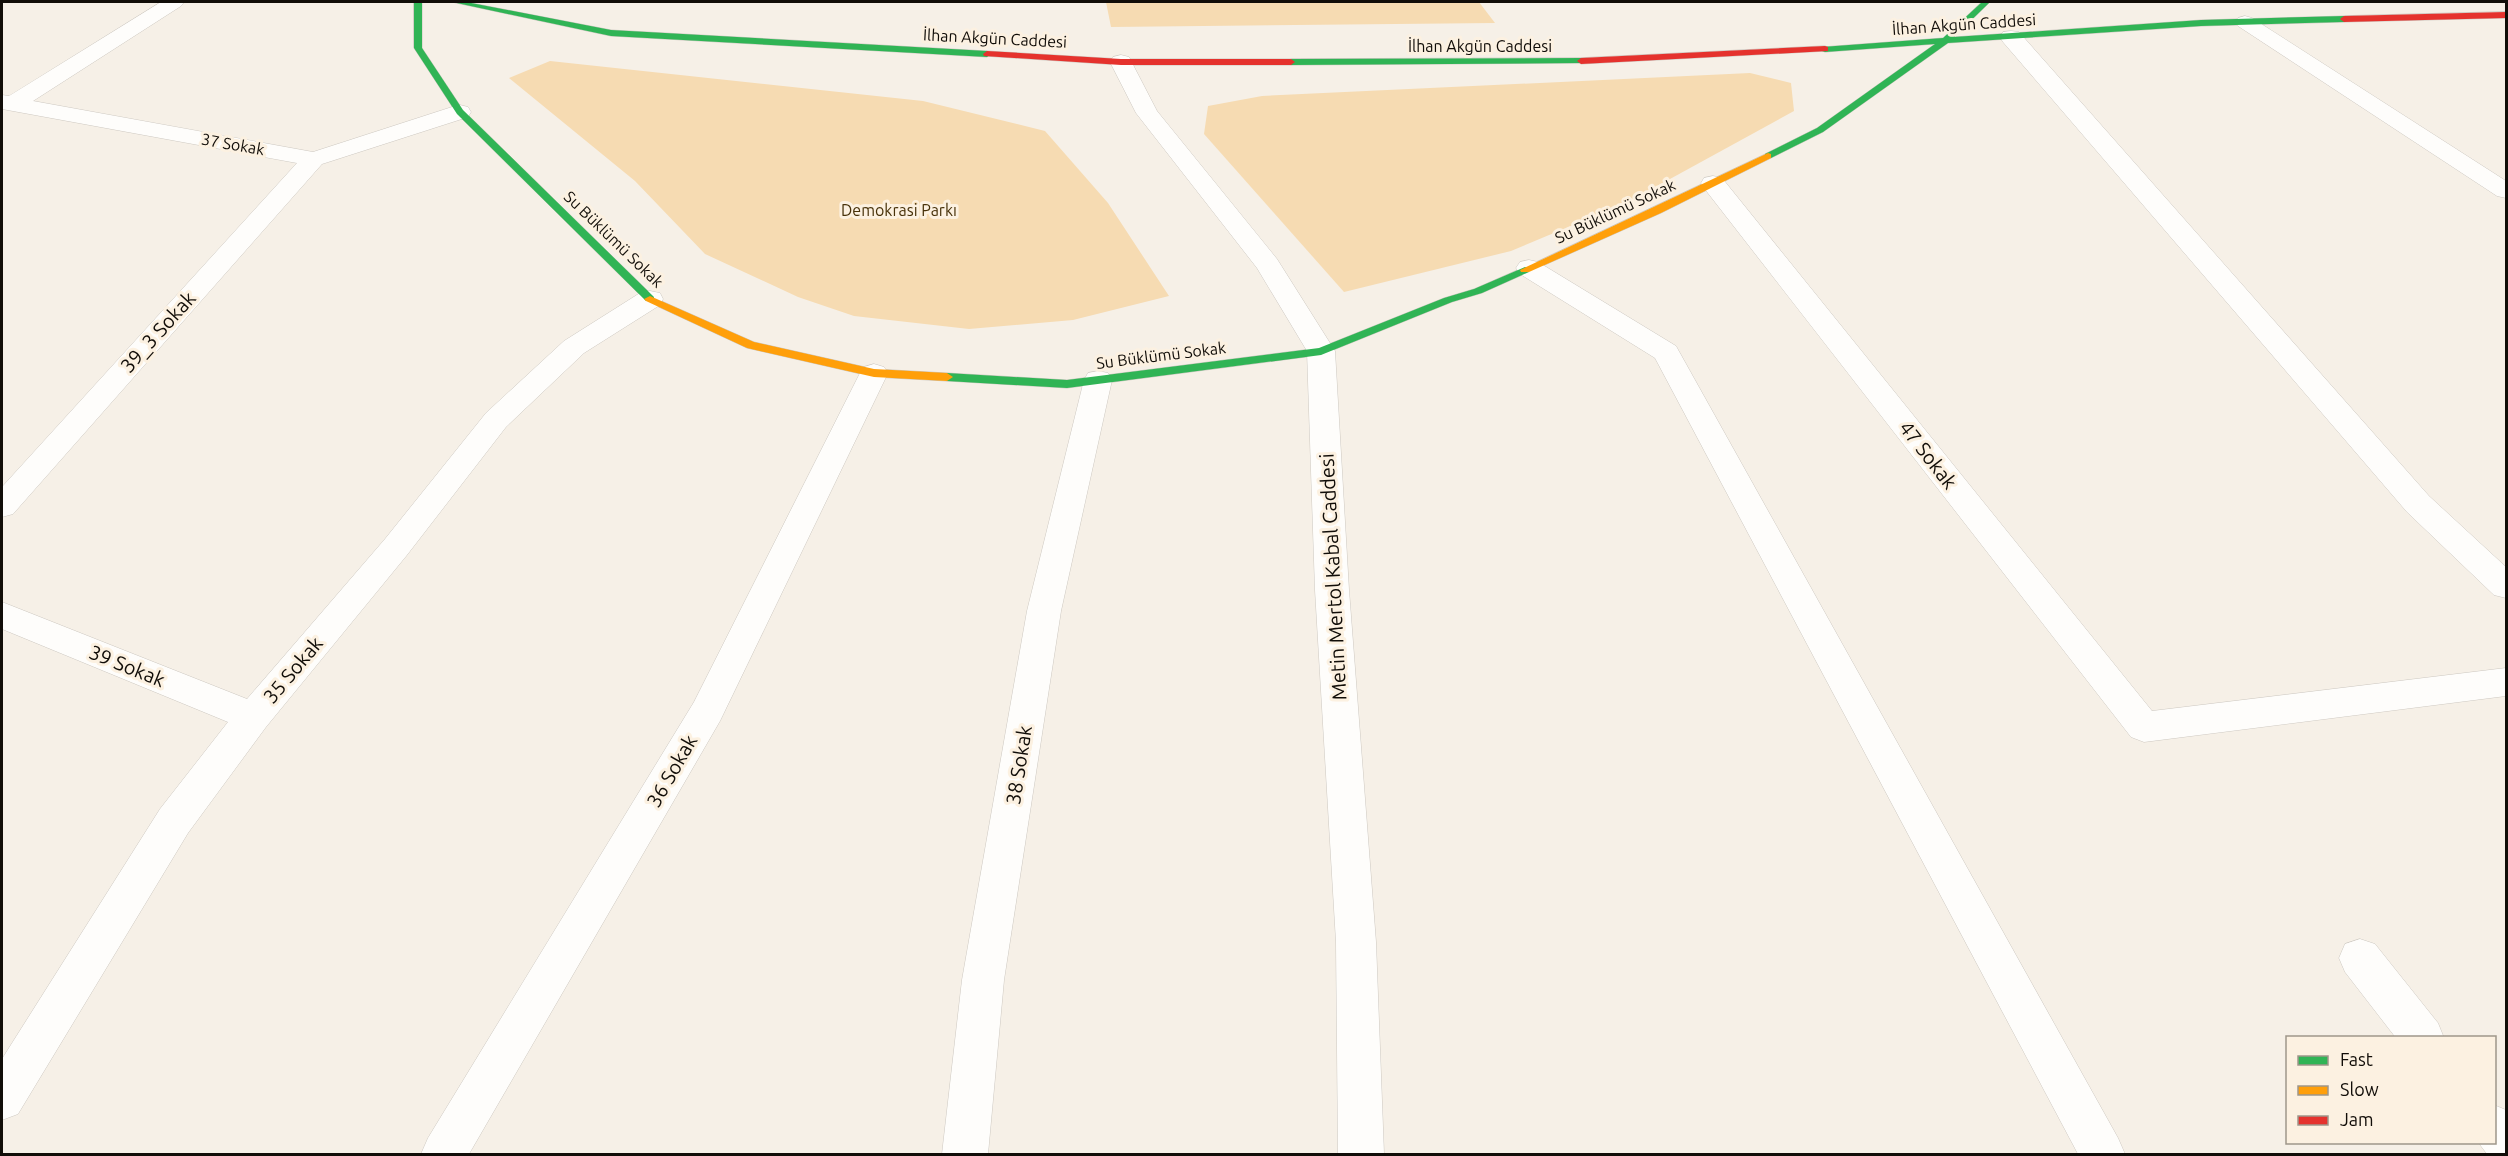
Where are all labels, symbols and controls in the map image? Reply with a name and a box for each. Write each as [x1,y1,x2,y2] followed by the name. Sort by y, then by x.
[1891,10,2037,38] street label: İlhan Akgün Caddesi
[923,25,1067,51] street label: İlhan Akgün Caddesi
[1408,37,1552,55] street label: İlhan Akgün Caddesi
[200,130,266,158] street label: 37 Sokak
[1552,175,1678,247] street label: Su Büklümü Sokak
[561,187,667,291] street label: Su Büklümü Sokak
[841,201,957,219] park label: Demokrasi Parkı
[115,286,201,378] street label: 39_3 Sokak
[1095,338,1227,372] street label: Su Büklümü Sokak
[1895,416,1962,493] street label: 47 Sokak
[1315,453,1350,701] street label: Metin Mertol Kabal Caddesi
[258,632,327,708] street label: 35 Sokak
[86,640,168,691] street label: 39 Sokak
[1001,724,1036,806] street label: 38 Sokak
[642,730,701,811] street label: 36 Sokak
[2286,1036,2496,1144] legend
[2340,1049,2373,1069] text: Fast
[2340,1079,2379,1099] text: Slow
[2340,1109,2374,1129] text: Jam

